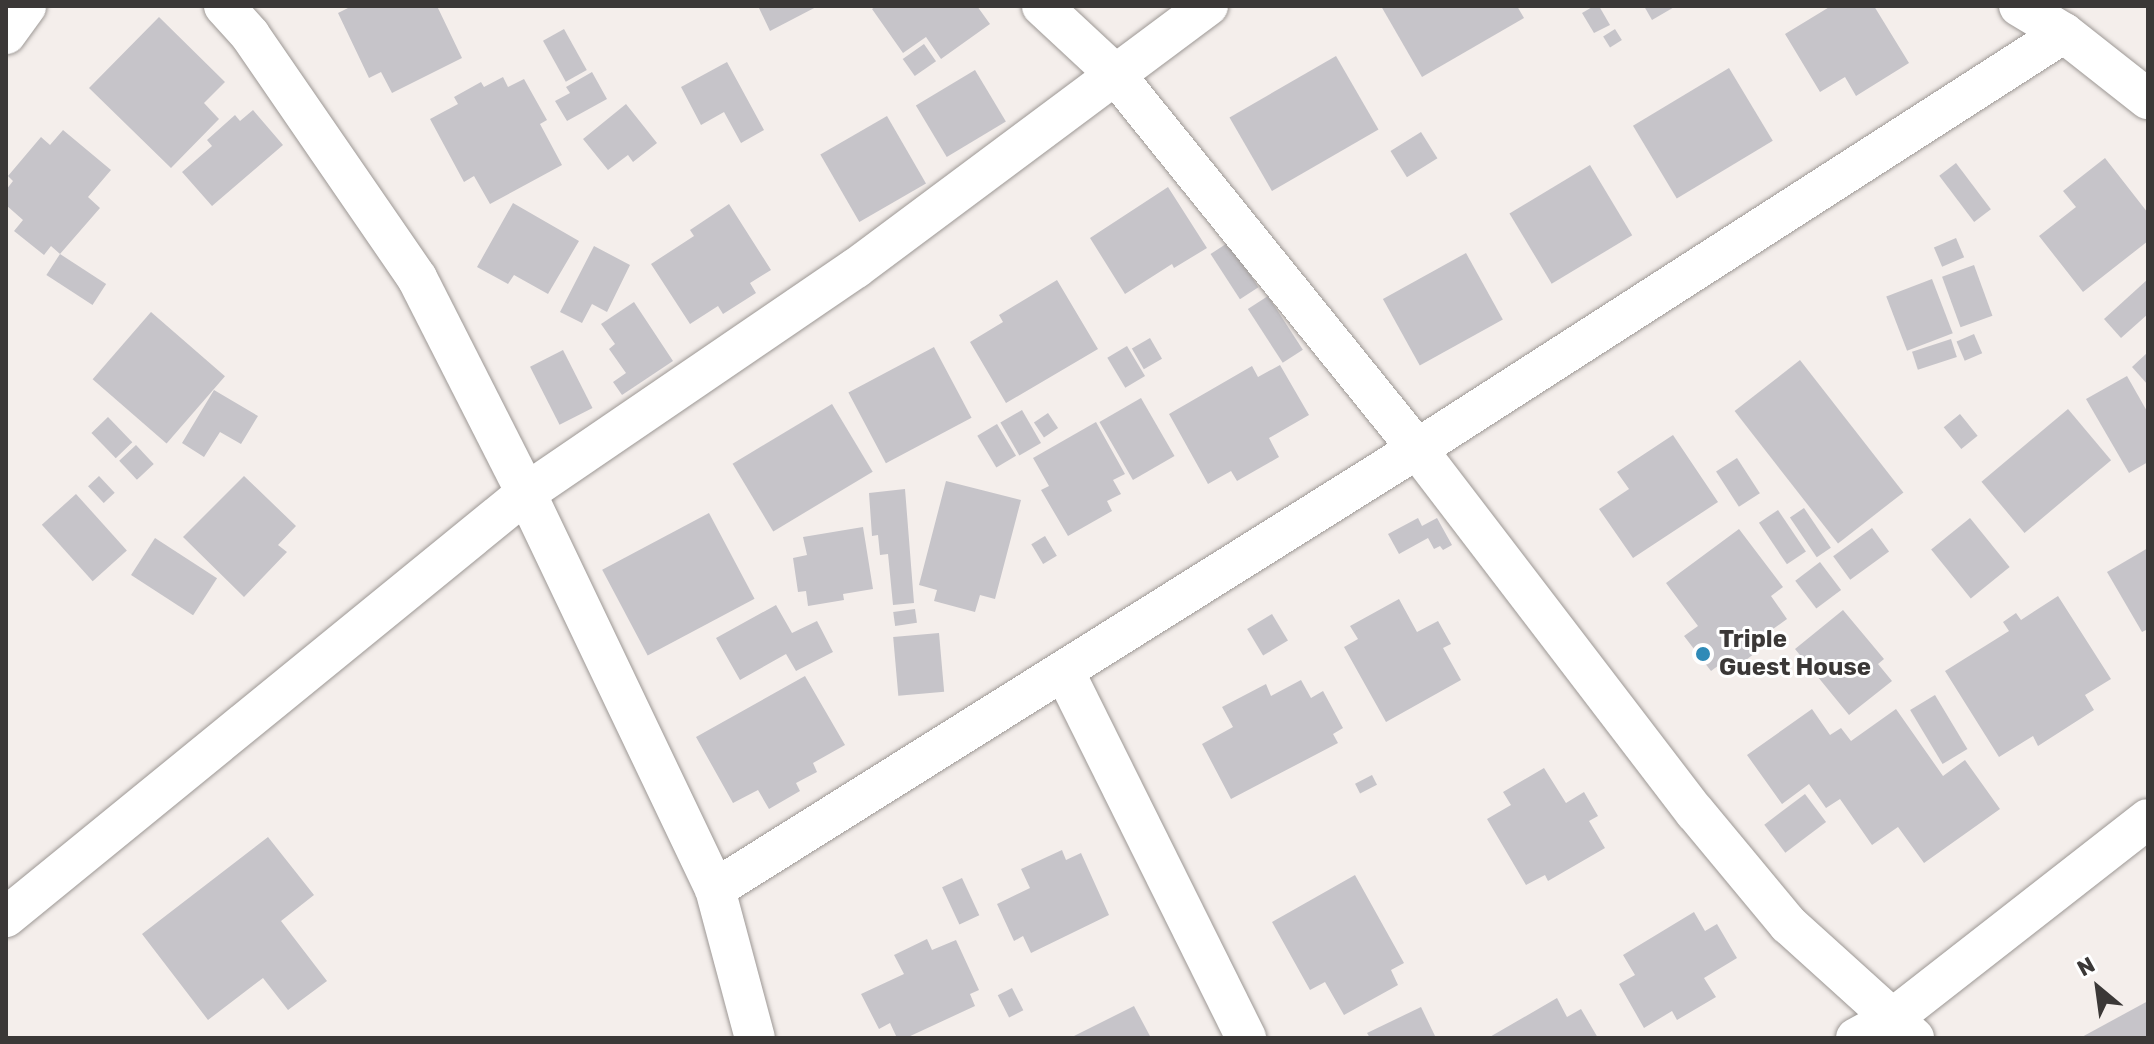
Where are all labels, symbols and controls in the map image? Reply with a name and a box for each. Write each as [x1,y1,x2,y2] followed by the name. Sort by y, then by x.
[1719,626,1871,682] place label: Triple Guest House
[1694,645,1712,663] marker: Triple Guest House
[2058,948,2138,1028] north arrow
[2073,951,2100,982] text: N

